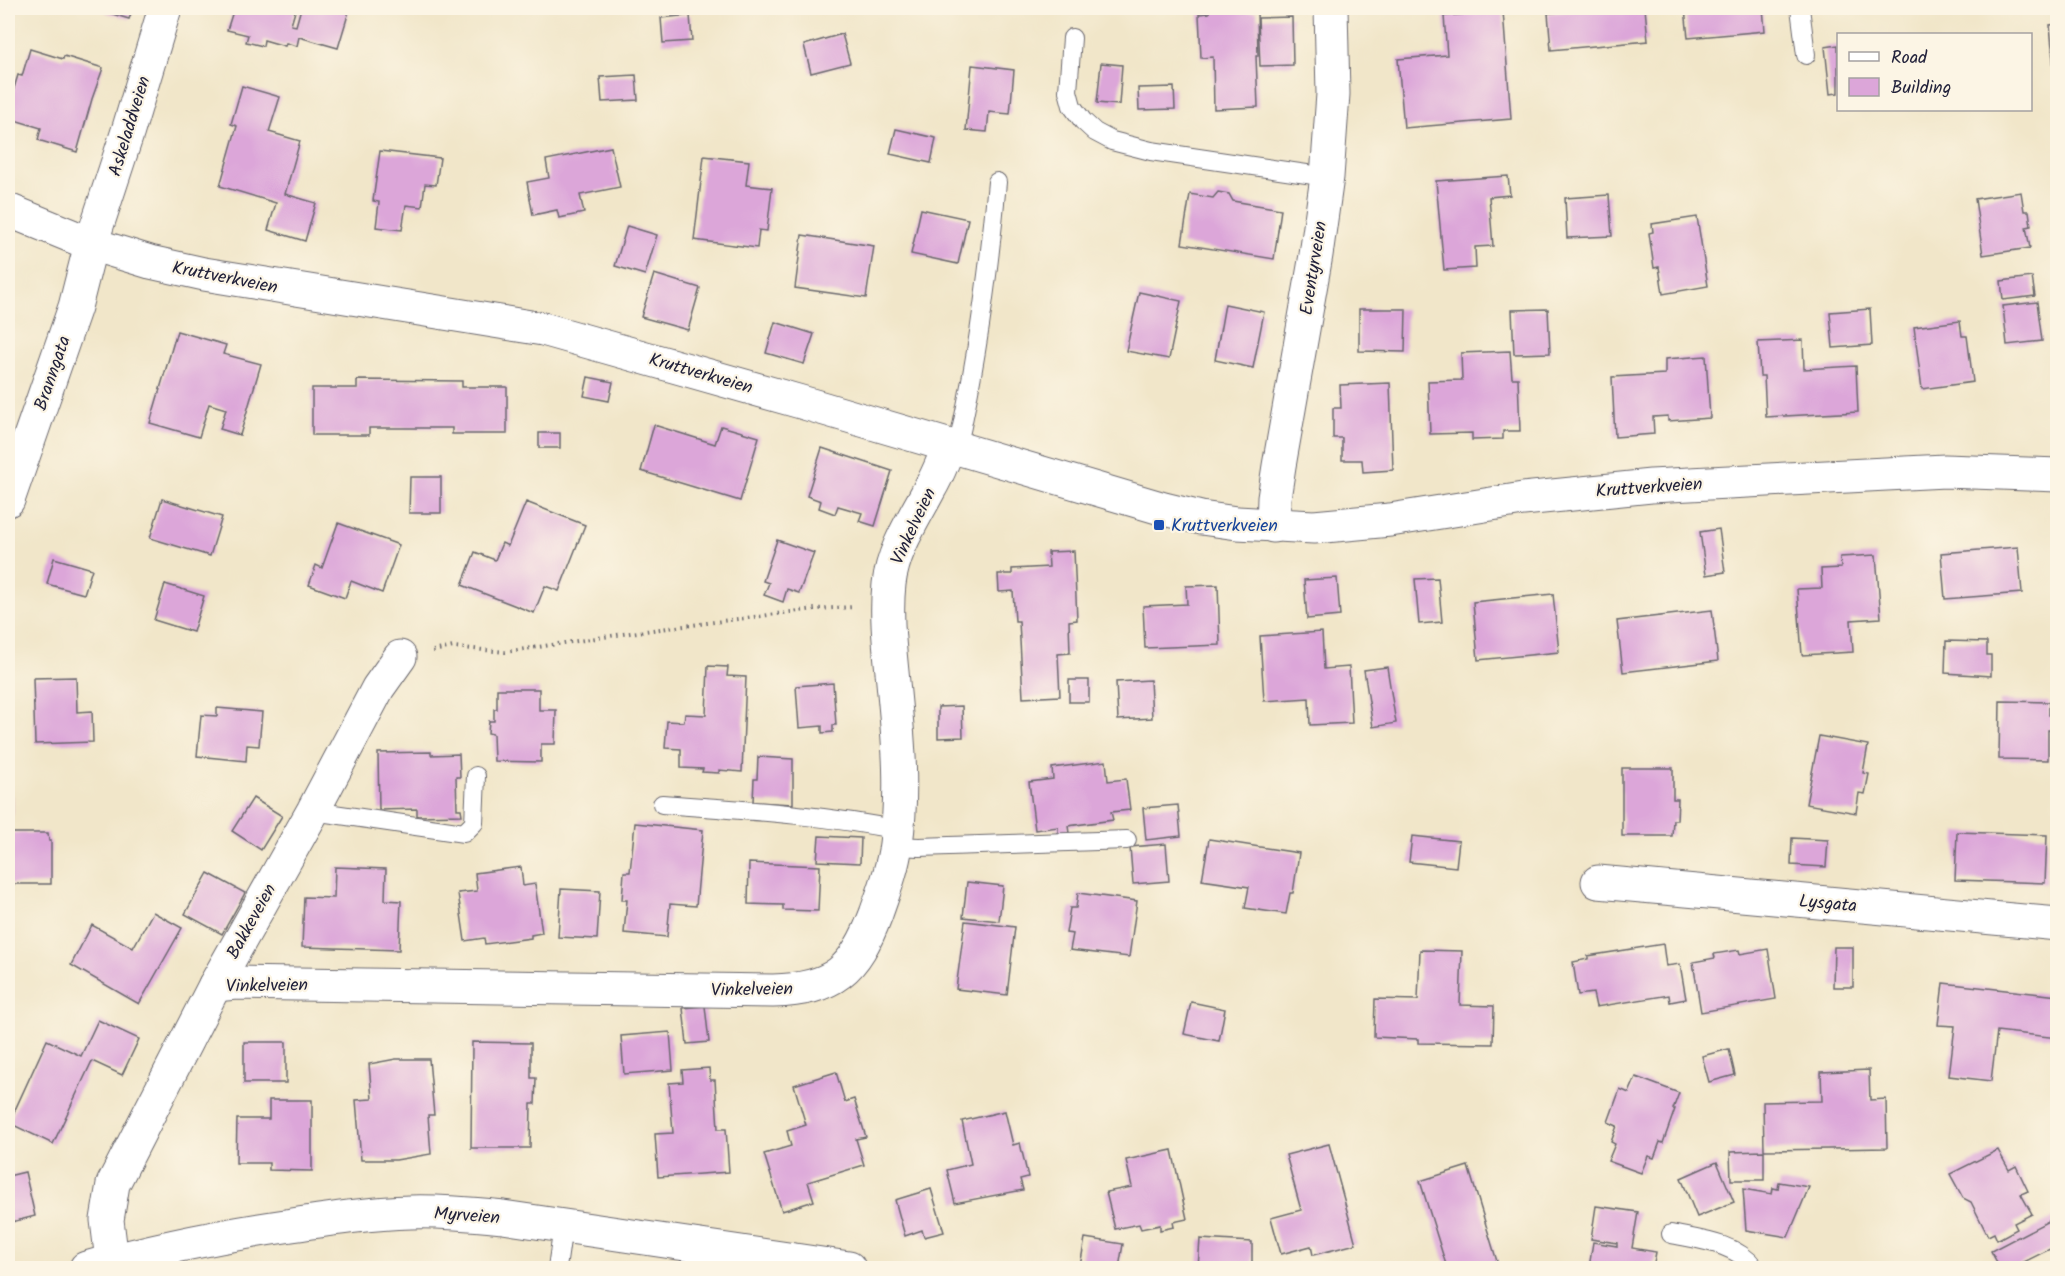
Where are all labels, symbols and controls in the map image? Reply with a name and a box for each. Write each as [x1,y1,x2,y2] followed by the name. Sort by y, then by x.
[1837,33,2032,111] legend
[1891,44,1928,73] text: Road
[101,73,159,180] street label: Askeladdveien
[1891,74,1951,103] text: Building
[1293,219,1336,317] street label: Eventyrveien
[169,254,280,303] street label: Kruttverkveien
[27,332,80,415] street label: Branngata
[645,346,756,403] street label: Kruttverkveien
[1595,470,1703,507] street label: Kruttverkveien
[884,483,945,570] street label: Vinkelveien
[1171,512,1278,541] place label: Kruttverkveien
[1152,518,1166,532] marker: Kruttverkveien
[220,879,285,965] street label: Bakkeveien
[1798,888,1858,921] street label: Lysgata
[226,971,308,1002] street label: Vinkelveien
[711,975,793,1006] street label: Vinkelveien
[433,1200,501,1233] street label: Myrveien

